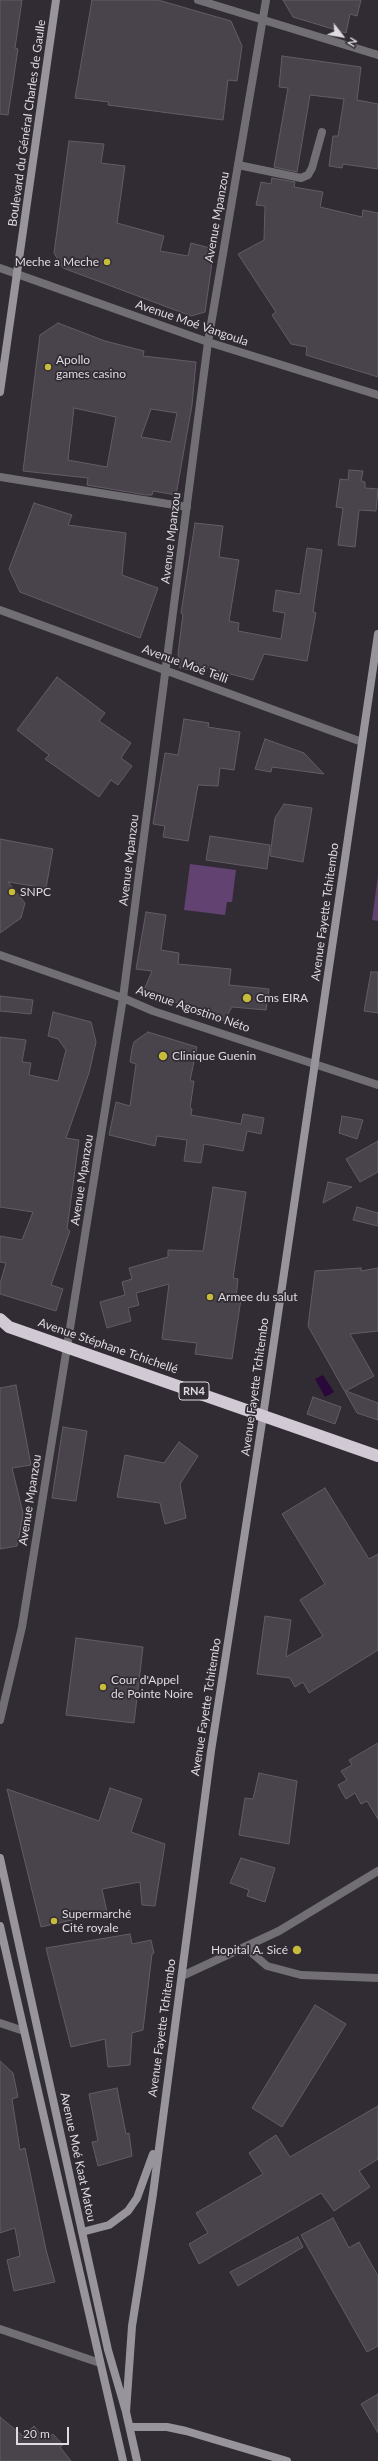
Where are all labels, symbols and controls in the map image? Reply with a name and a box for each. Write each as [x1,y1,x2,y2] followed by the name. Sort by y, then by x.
[322,16,362,56] north arrow
[5,19,49,227] street label: Boulevard du Général Charles de Gaulle
[345,35,360,49] text: N
[202,170,232,264] street label: Avenue Mpanzou
[15,255,99,269] place label: Meche a Meche
[102,257,112,267] marker: Meche a Meche
[134,297,250,349] street label: Avenue Moé Vangoula
[56,353,126,381] place label: Apollo games casino
[43,362,53,372] marker: Apollo games casino
[158,491,184,585] street label: Avenue Mpanzou
[140,642,230,686] street label: Avenue Moé Telli
[116,813,142,907] street label: Avenue Mpanzou
[308,842,342,982] street label: Avenue Fayette Tchitembo
[20,885,51,899] place label: SNPC
[7,887,17,897] marker: SNPC
[134,983,252,1035] street label: Avenue Agostino Néto
[256,991,308,1005] place label: Cms EIRA
[241,992,253,1004] marker: Cms EIRA
[172,1049,256,1063] place label: Clinique Guenin
[157,1050,169,1062] marker: Clinique Guenin
[68,1133,96,1227] street label: Avenue Mpanzou
[218,1290,298,1304] place label: Armee du salut
[205,1292,215,1302] marker: Armee du salut
[36,1315,180,1377] street label: Avenue Stéphane Tchichellé
[238,1317,272,1457] street label: Avenue Fayette Tchitembo
[179,1382,209,1400] road number: RN4
[16,1453,44,1547] street label: Avenue Mpanzou
[188,1637,224,1777] street label: Avenue Fayette Tchitembo
[111,1673,193,1701] place label: Cour d'Appel de Pointe Noire
[98,1682,108,1692] marker: Cour d'Appel de Pointe Noire
[62,1907,131,1935] place label: Supermarché Cité royale
[49,1916,59,1926] marker: Supermarché Cité royale
[211,1943,288,1957] place label: Hopital A. Sicé
[291,1944,303,1956] marker: Hopital A. Sicé
[145,1958,179,2098] street label: Avenue Fayette Tchitembo
[57,2091,99,2223] street label: Avenue Moé Kaat Matou
[18,2419,71,2445] scale bar
[23,2426,50,2441] text: 20 m

